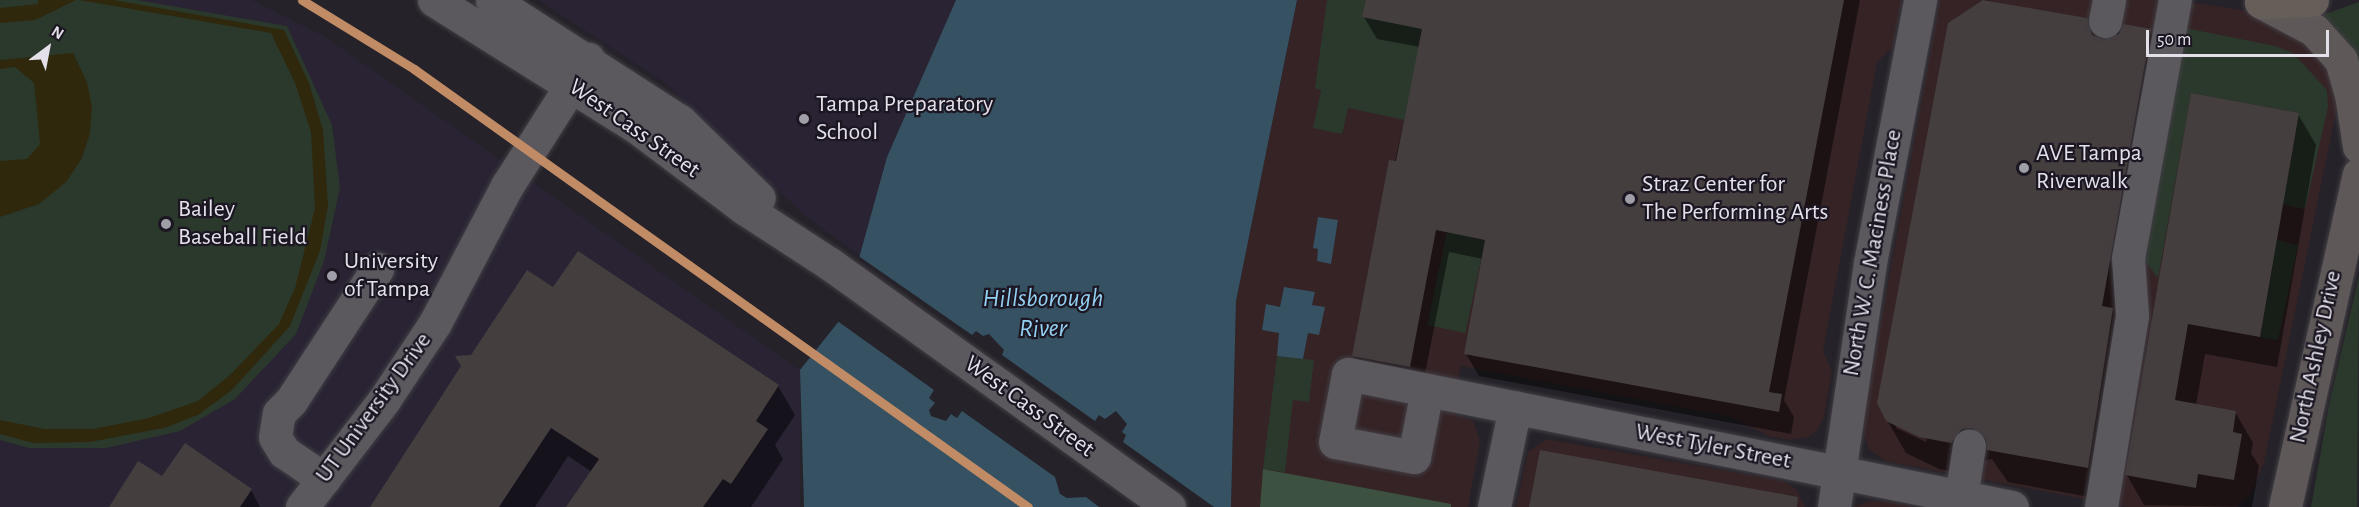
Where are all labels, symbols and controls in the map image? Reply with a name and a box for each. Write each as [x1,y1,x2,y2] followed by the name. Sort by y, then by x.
[18,18,78,78] north arrow
[2149,18,2332,56] scale bar
[49,23,66,42] text: N
[2157,31,2191,49] text: 50 m
[563,73,705,185] street label: West Cass Street
[816,91,993,147] place label: Tampa Preparatory School
[797,112,811,126] marker: Tampa Preparatory School
[1837,128,1909,378] street label: North W. C. Maciness Place
[2036,140,2142,196] place label: AVE Tampa Riverwalk
[2017,161,2031,175] marker: AVE Tampa Riverwalk
[1642,171,1828,227] place label: Straz Center for The Performing Arts
[1623,192,1637,206] marker: Straz Center for The Performing Arts
[178,196,307,252] place label: Bailey Baseball Field
[159,217,173,231] marker: Bailey Baseball Field
[344,248,438,304] place label: University of Tampa
[2284,268,2348,446] street label: North Ashley Drive
[325,269,339,283] marker: University of Tampa
[983,283,1103,344] water label: Hillsborough River
[310,327,438,489] street label: UT University Drive
[958,350,1100,464] street label: West Cass Street
[1633,418,1793,476] street label: West Tyler Street

